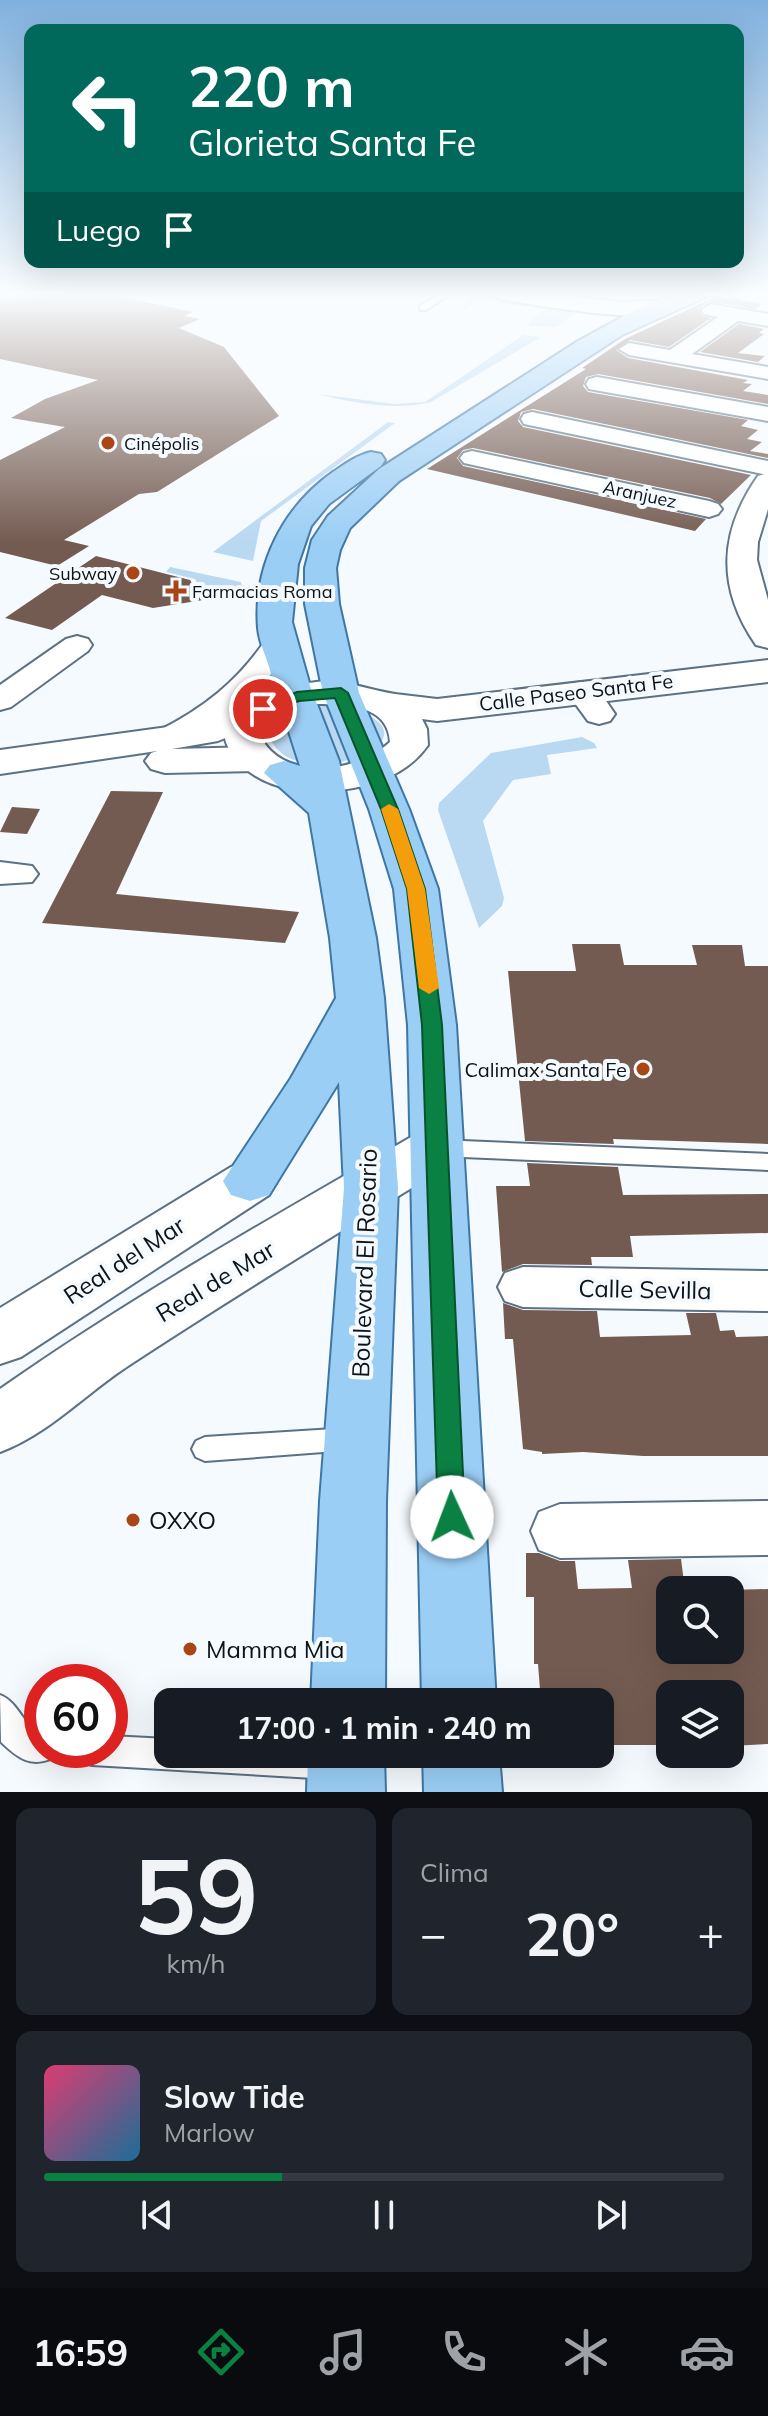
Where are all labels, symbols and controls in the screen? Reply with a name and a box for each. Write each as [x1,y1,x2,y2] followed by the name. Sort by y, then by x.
[188,51,355,121] text: 220 m
[56,56,160,160] icon: left
[188,120,476,165] text: Glorieta Santa Fe
[157,208,201,252] icon: arrive
[56,211,141,249] text: Luego
[124,432,200,455] place label: Cinépolis
[99,434,117,452] marker: Cinépolis
[601,475,679,513] street label: Aranjuez
[49,562,117,585] place label: Subway
[124,564,142,582] marker: Subway
[192,580,332,603] place label: Farmacias Roma
[167,582,185,600] marker: Farmacias Roma
[478,668,674,716] street label: Calle Paseo Santa Fe
[229,675,297,743] pin
[241,687,285,731] icon: arrive
[465,1057,627,1082] place label: Calimax Santa Fe
[634,1060,652,1078] marker: Calimax Santa Fe
[345,1148,383,1378] street label: Boulevard El Rosario
[58,1209,191,1310] street label: Real del Mar
[150,1234,280,1328] street label: Real de Mar
[578,1273,712,1305] street label: Calle Sevilla
[410,1475,494,1559] position arrow
[149,1505,216,1535] place label: OXXO
[124,1511,142,1529] marker: OXXO
[656,1576,744,1768] map controls
[656,1576,744,1664] button: search
[206,1634,345,1664] place label: Mamma Mia
[181,1640,199,1658] marker: Mamma Mia
[24,1664,128,1768] speed limit sign: 60
[656,1680,744,1768] button: layers
[236,1709,532,1747] text: 17:00 · 1 min · 240 m
[134,1829,258,1960] text: 59
[420,1856,489,1889] text: Clima
[525,1896,619,1971] text: 20°
[420,1906,446,1961] text: −
[698,1906,724,1961] text: +
[167,1947,225,1980] text: km/h
[164,2078,305,2116] text: Slow Tide
[164,2116,255,2149] text: Marlow
[135,2193,179,2237] icon: previous
[362,2193,406,2237] icon: pause
[589,2193,633,2237] icon: next
[193,2324,249,2380] icon: directions
[315,2324,371,2380] icon: music
[436,2324,492,2380] icon: phone
[558,2324,614,2380] icon: climate
[679,2324,735,2380] icon: car
[33,2330,128,2375] text: 16:59

